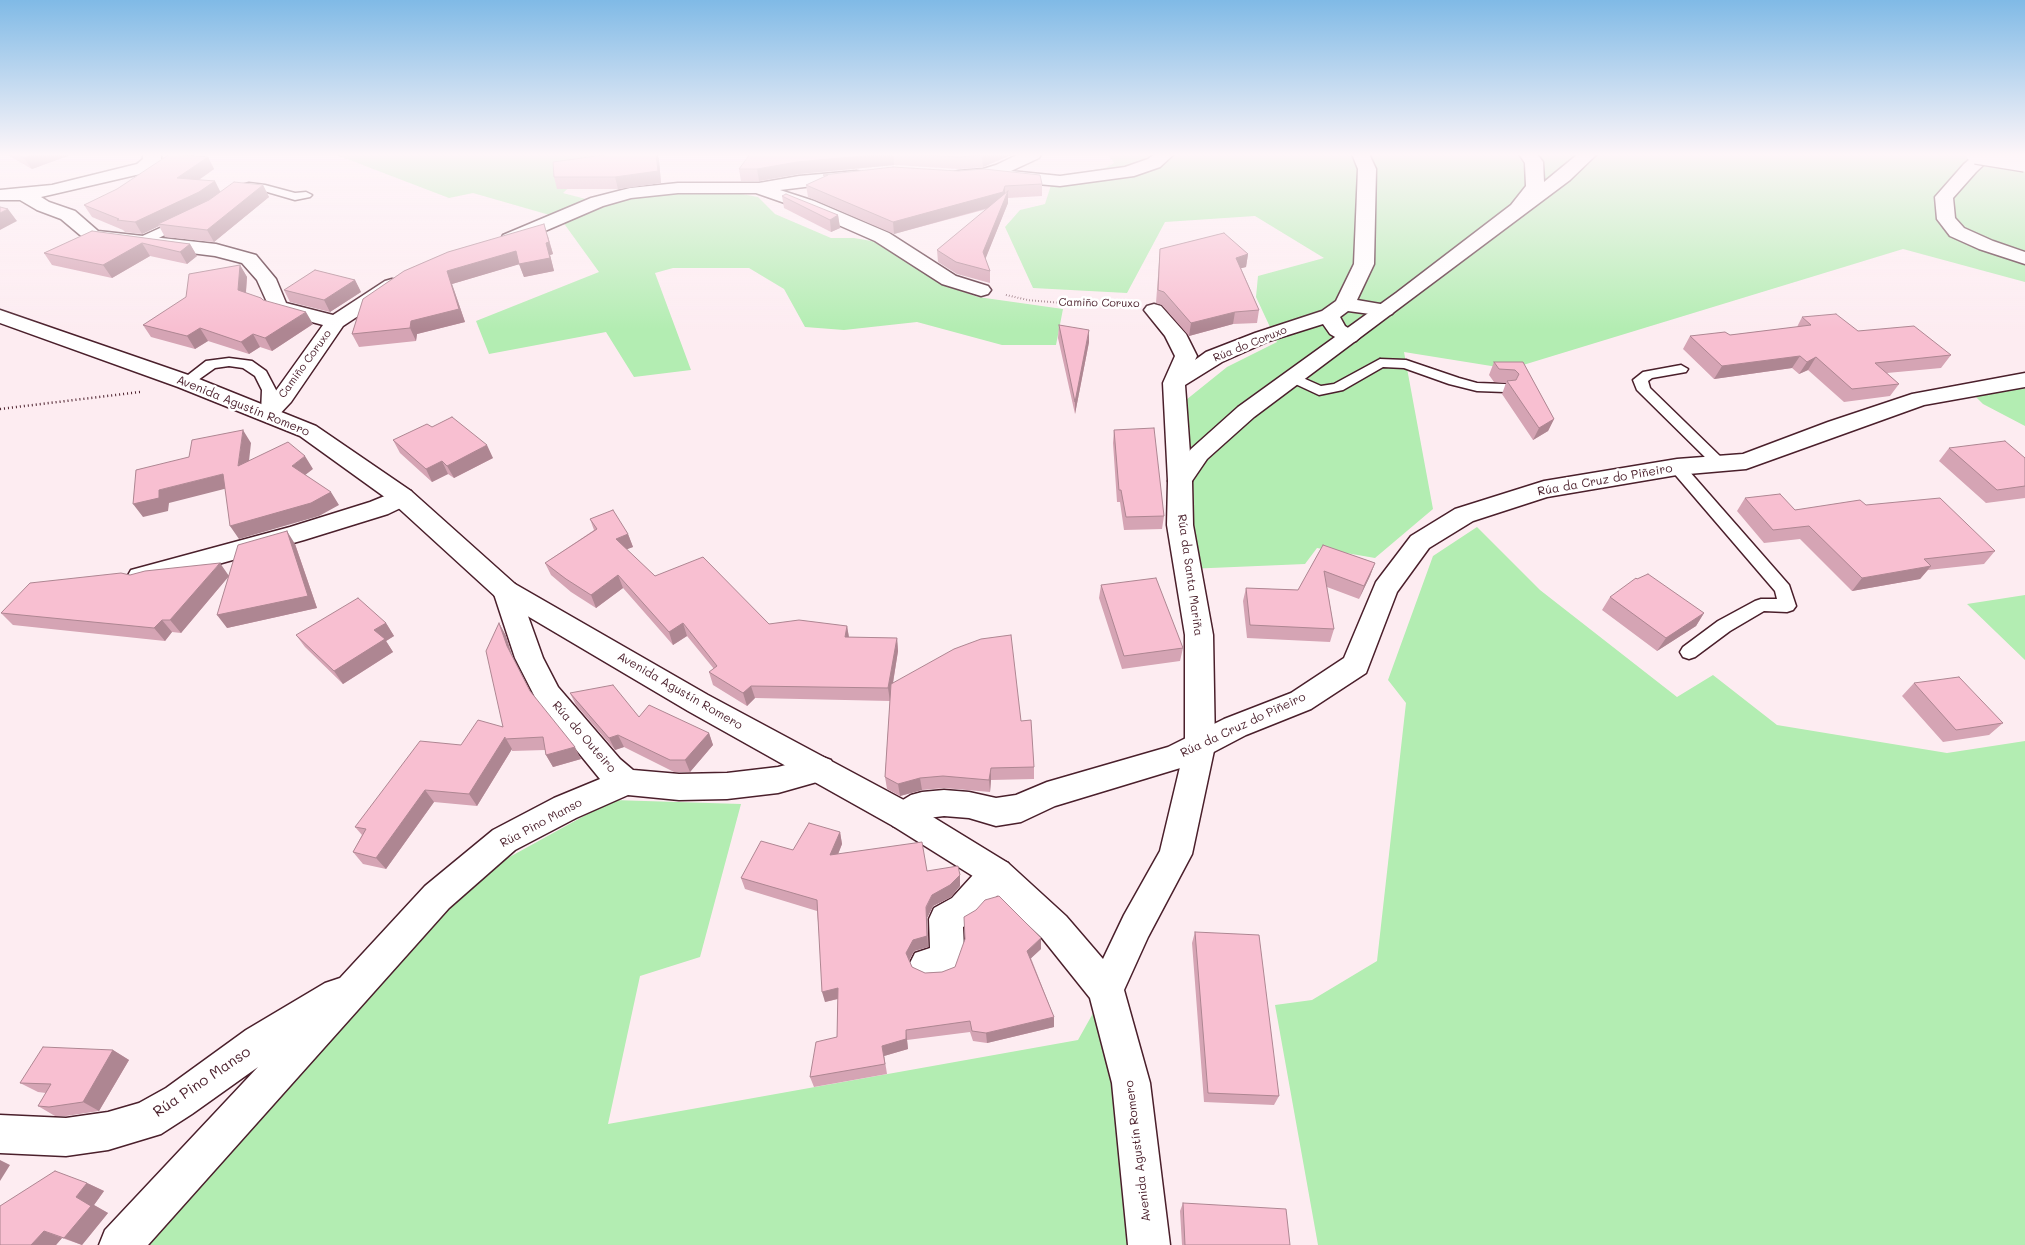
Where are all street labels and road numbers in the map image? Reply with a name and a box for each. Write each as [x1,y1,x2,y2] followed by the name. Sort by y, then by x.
[1058,296,1140,310] street label: Camiño Coruxo
[1211,323,1289,365] street label: Rúa do Coruxo
[276,327,334,401] street label: Camiño Coruxo
[174,373,312,439] street label: Avenida Agustín Romero
[1536,461,1674,499] street label: Rúa da Cruz do Piñeiro
[1174,513,1206,637] street label: Rúa da Santa Mariña
[615,649,745,733] street label: Avenida Agustín Romero
[1178,690,1308,760] street label: Rúa da Cruz do Piñeiro
[549,698,619,776] street label: Rúa do Outeiro
[498,795,584,851] street label: Rúa Pino Manso
[150,1043,254,1121] street label: Rúa Pino Manso
[1122,1080,1154,1222] street label: Avenida Agustín Romero

